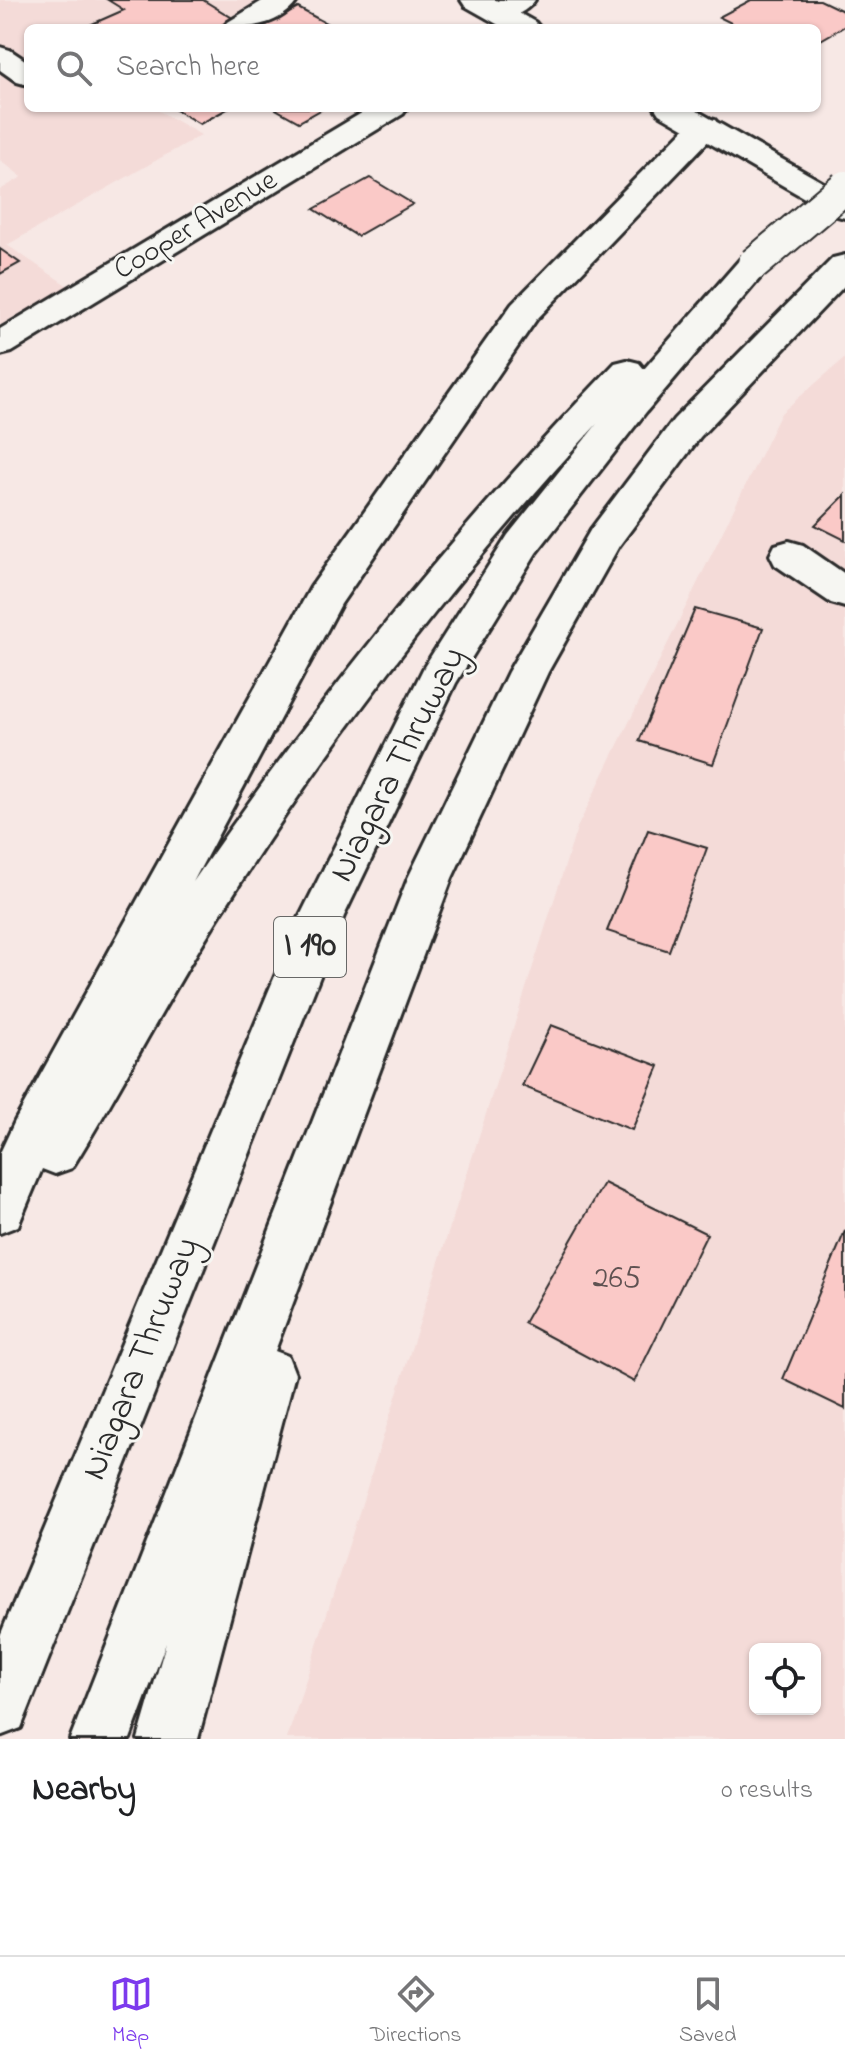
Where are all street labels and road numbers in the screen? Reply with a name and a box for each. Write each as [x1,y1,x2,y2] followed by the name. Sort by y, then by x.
[106,159,287,292] street label: Cooper Avenue
[317,638,481,892] street label: Niagara Thruway
[274,917,346,977] road number: I 190
[69,1230,215,1488] street label: Niagara Thruway

